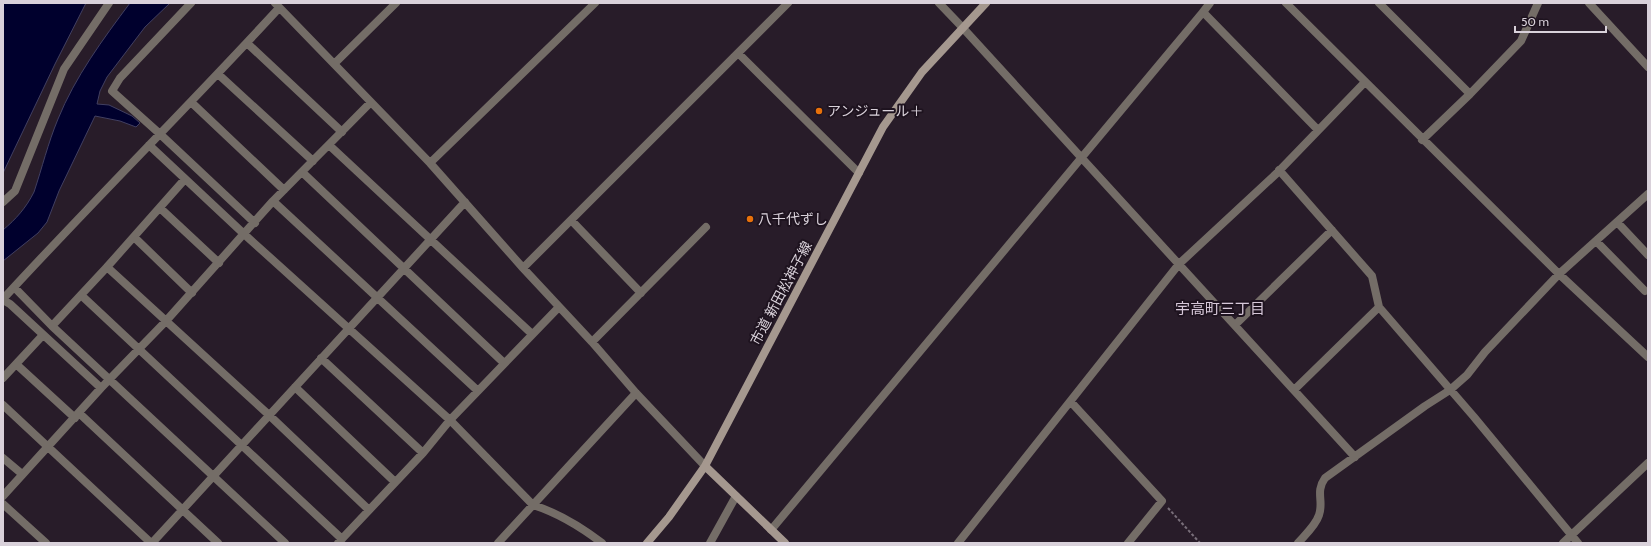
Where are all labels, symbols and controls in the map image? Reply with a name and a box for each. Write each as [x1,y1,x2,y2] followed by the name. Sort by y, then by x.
[1515,8,1606,34] scale bar
[1521,14,1549,29] text: 50 m
[827,102,923,120] place label: アンジュール＋
[814,106,824,116] marker: アンジュール＋
[758,210,828,228] place label: 八千代ずし
[745,214,755,224] marker: 八千代ずし
[746,238,816,348] street label: 市道 新田松神子線
[1175,300,1265,318] district label: 宇高町三丁目

